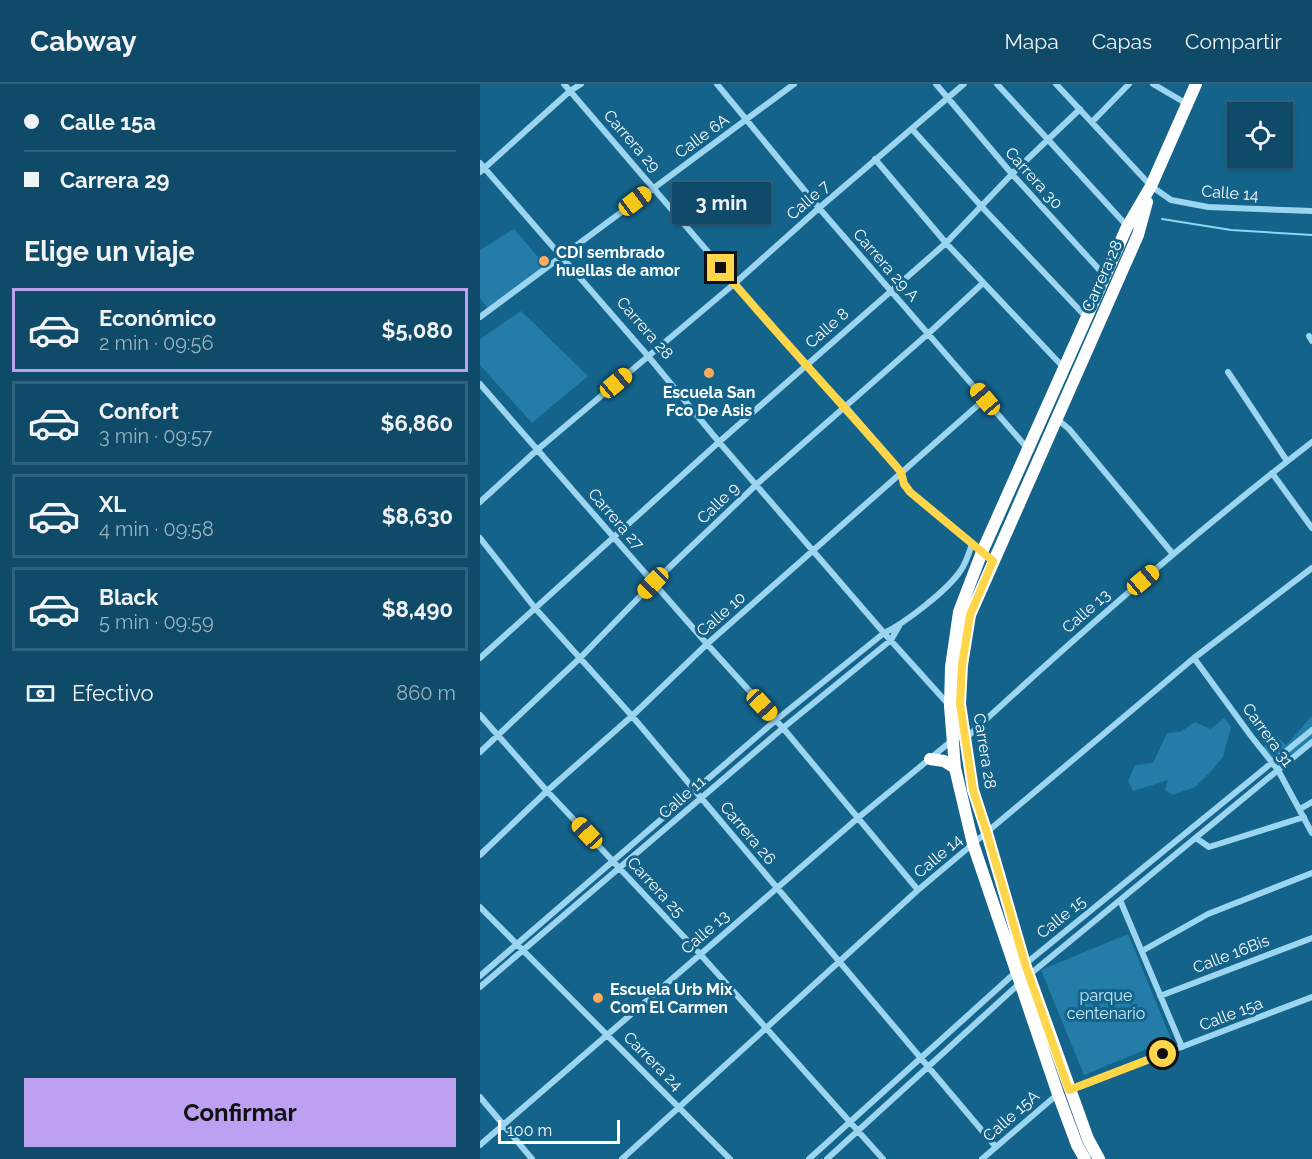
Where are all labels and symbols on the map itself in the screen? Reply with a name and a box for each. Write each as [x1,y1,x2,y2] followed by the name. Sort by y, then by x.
[600,106,664,176] street label: Carrera 29
[671,110,733,162] street label: Calle 6A
[1001,143,1067,213] street label: Carrera 30
[783,176,834,224] street label: Calle 7
[672,181,770,223] callout: 3 min
[1201,182,1260,204] street label: Calle 14
[615,183,655,219] car
[849,225,923,306] street label: Carrera 29 A
[1078,237,1126,315] street label: Carrera 28
[556,243,680,280] place label: CDI sembrado huellas de amor
[537,254,551,268] marker: CDI sembrado huellas de amor
[707,254,734,281] route end
[613,293,677,363] street label: Carrera 28
[801,304,853,352] street label: Calle 8
[596,365,636,401] car
[702,366,716,380] marker: Escuela San Fco De Asis
[967,379,1003,419] car
[663,383,755,420] place label: Escuela San Fco De Asis
[693,478,743,528] street label: Calle 9
[584,484,648,554] street label: Carrera 27
[1123,562,1163,598] car
[634,564,672,602] car
[1058,585,1114,637] street label: Calle 13
[693,588,749,640] street label: Calle 10
[743,686,781,724] car
[1239,700,1297,771] street label: Carrera 31
[970,712,1000,790] street label: Carrera 28
[655,772,709,822] street label: Calle 11
[716,798,780,868] street label: Carrera 26
[568,814,606,852] car
[910,830,966,882] street label: Calle 14
[623,853,689,921] street label: Carrera 25
[1033,891,1090,942] street label: Calle 15
[677,906,733,958] street label: Calle 13
[1190,931,1272,977] street label: Calle 16Bis
[610,980,733,1017] place label: Escuela Urb Mix Com El Carmen
[1067,986,1145,1023] park label: parque centenario
[591,991,605,1005] marker: Escuela Urb Mix Com El Carmen
[1197,993,1265,1035] street label: Calle 15a
[620,1028,687,1095] street label: Carrera 24
[1149,1040,1176,1067] route start
[979,1086,1043,1146] street label: Calle 15A
[498,1117,620,1144] scale bar

